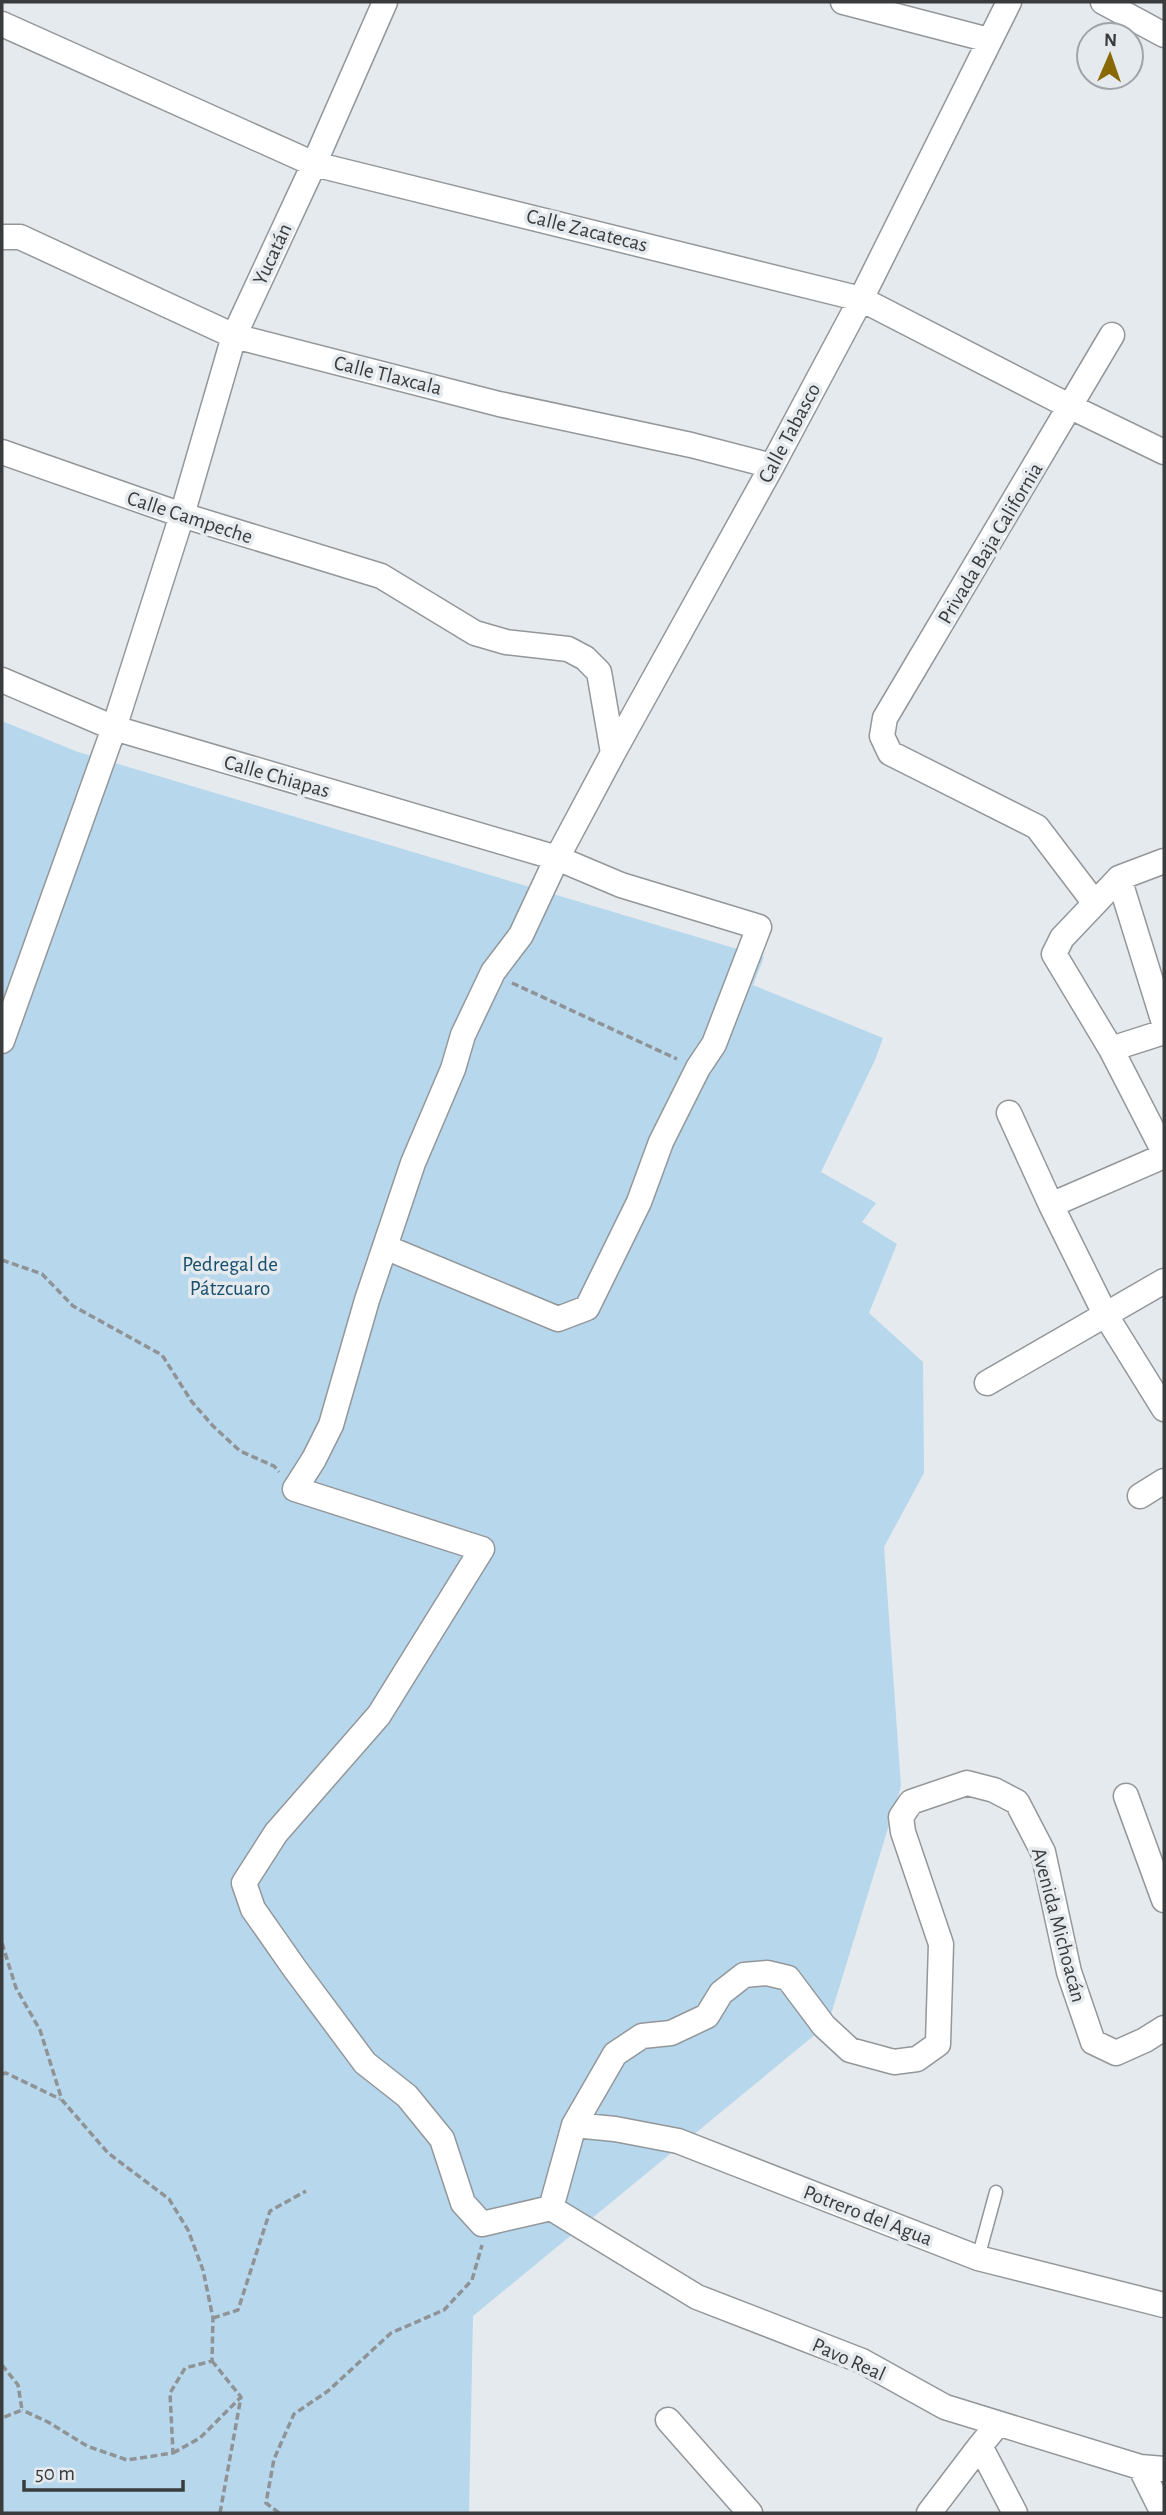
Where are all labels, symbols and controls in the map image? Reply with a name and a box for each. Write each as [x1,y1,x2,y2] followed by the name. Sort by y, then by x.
[1075,21,1145,91] north arrow
[1104,31,1117,50] text: N
[524,205,650,256] street label: Calle Zacatecas
[249,220,296,288] street label: Yucatán
[332,352,444,399] street label: Calle Tlaxcala
[754,380,824,486] street label: Calle Tabasco
[934,459,1047,627] street label: Privada Baja California
[125,487,255,548] street label: Calle Campeche
[222,751,332,802] street label: Calle Chiapas
[182,1254,278,1299] park label: Pedregal de Pátzcuaro
[1028,1846,1089,2005] street label: Avenida Michoacán
[801,2181,935,2250] street label: Potrero del Agua
[809,2334,889,2385] street label: Pavo Real
[24,2448,184,2492] scale bar
[35,2463,75,2484] text: 50 m

